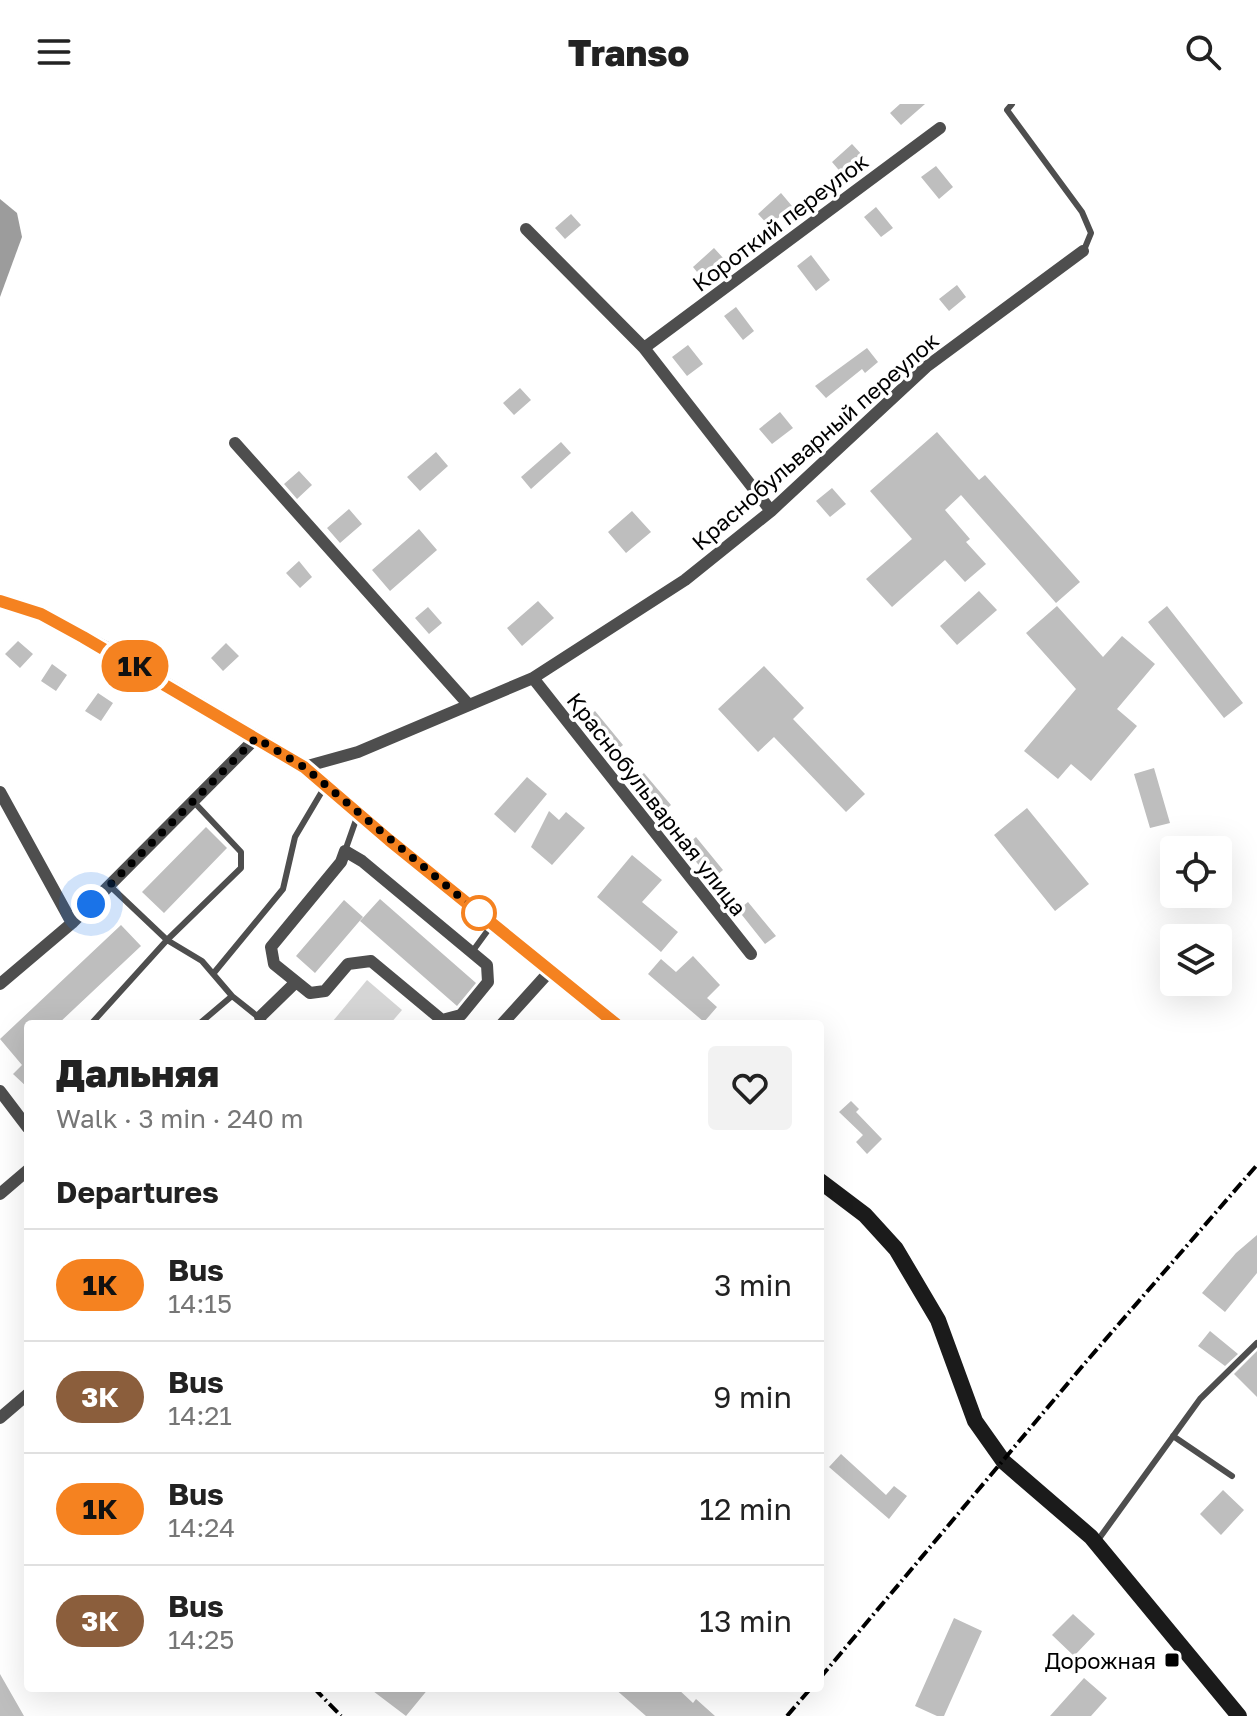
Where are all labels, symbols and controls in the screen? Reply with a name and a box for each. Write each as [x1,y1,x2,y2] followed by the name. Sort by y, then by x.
[32,30,76,74] icon: menu
[1181,30,1225,74] icon: search
[568,31,689,74] text: Transo
[687,147,873,297] street label: Короткий переулок
[686,326,944,556] street label: Краснобульварный переулок
[99,640,171,692] line badge: 1К
[117,649,153,682] text: 1К
[562,687,752,921] street label: Краснобульварная улица
[1160,836,1232,996] map controls
[1160,836,1232,908] button: locate
[71,884,111,924] your location
[462,896,496,930] unlabelled marker
[1160,924,1232,996] button: layers
[708,1046,792,1130] button: heart
[56,1050,219,1095] text: Дальняя
[56,1103,303,1134] text: Walk · 3 min · 240 m
[56,1174,219,1210] text: Departures
[168,1252,224,1288] text: Bus
[714,1267,792,1303] text: 3 min
[82,1268,118,1301] text: 1К
[168,1288,232,1319] text: 14:15
[168,1364,224,1400] text: Bus
[713,1379,792,1415] text: 9 min
[81,1380,119,1413] text: 3К
[168,1400,232,1431] text: 14:21
[168,1476,224,1512] text: Bus
[700,1491,792,1527] text: 12 min
[82,1492,118,1525] text: 1К
[168,1512,235,1543] text: 14:24
[168,1588,224,1624] text: Bus
[699,1603,792,1639] text: 13 min
[81,1604,119,1637] text: 3К
[168,1624,234,1655] text: 14:25
[1045,1647,1156,1674] place label: Дорожная
[1163,1651,1181,1669] marker: Дорожная

